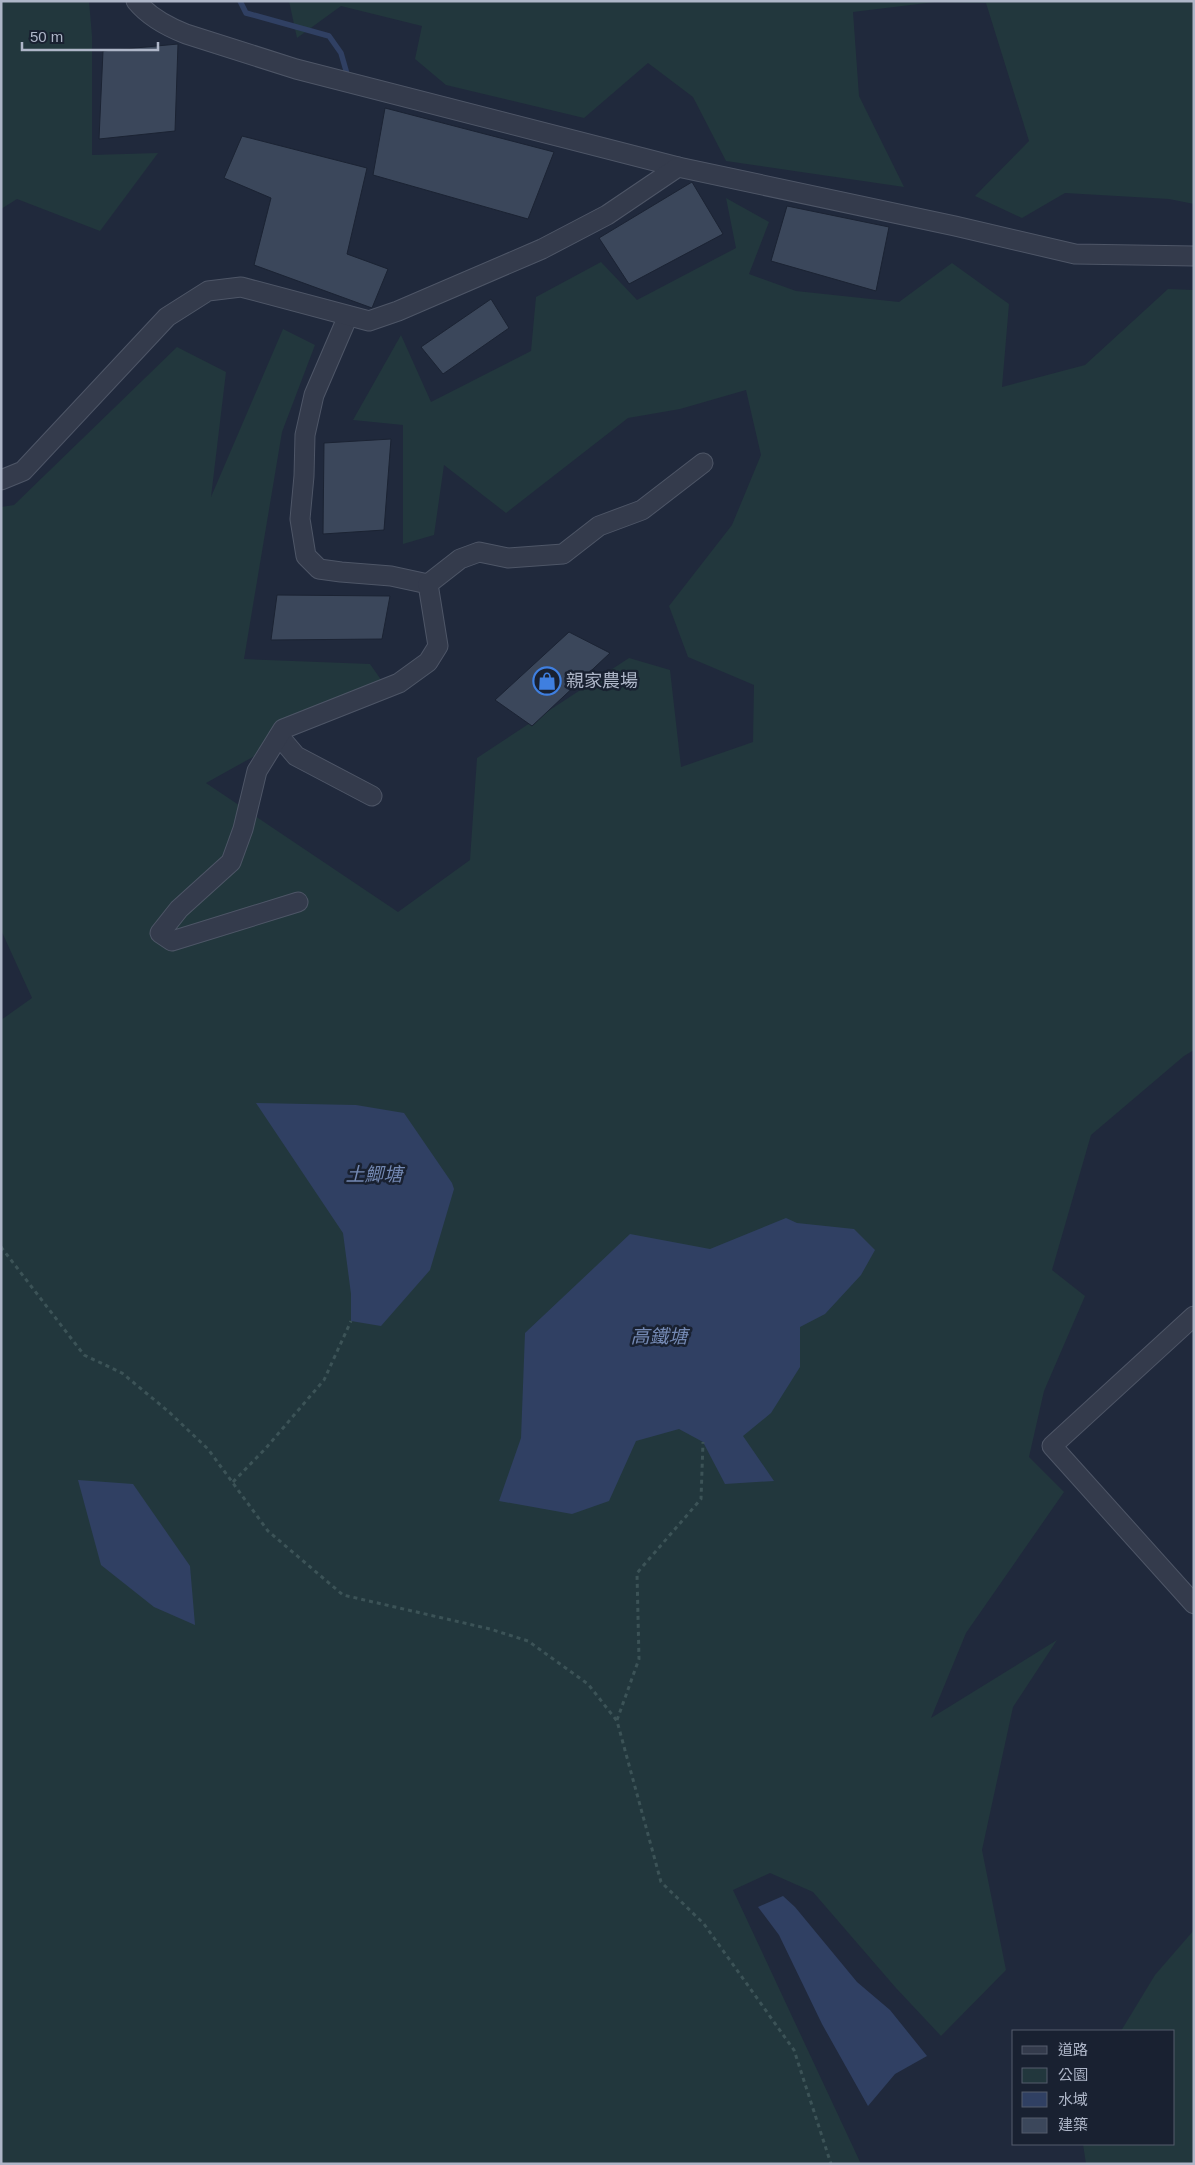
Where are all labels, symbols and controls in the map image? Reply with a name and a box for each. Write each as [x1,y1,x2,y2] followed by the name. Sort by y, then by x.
[22,20,159,52] scale bar
[30,28,63,45] text: 50 m
[532,666,562,696] shop icon: 親家農場
[566,671,638,691] place label: 親家農場
[345,1164,405,1185] water label: 土鯽塘
[630,1326,690,1347] water label: 高鐵塘
[1012,2030,1175,2145] legend
[1058,2041,1088,2058] text: 道路
[1058,2066,1088,2083] text: 公園
[1058,2091,1088,2108] text: 水域
[1058,2116,1088,2133] text: 建築

